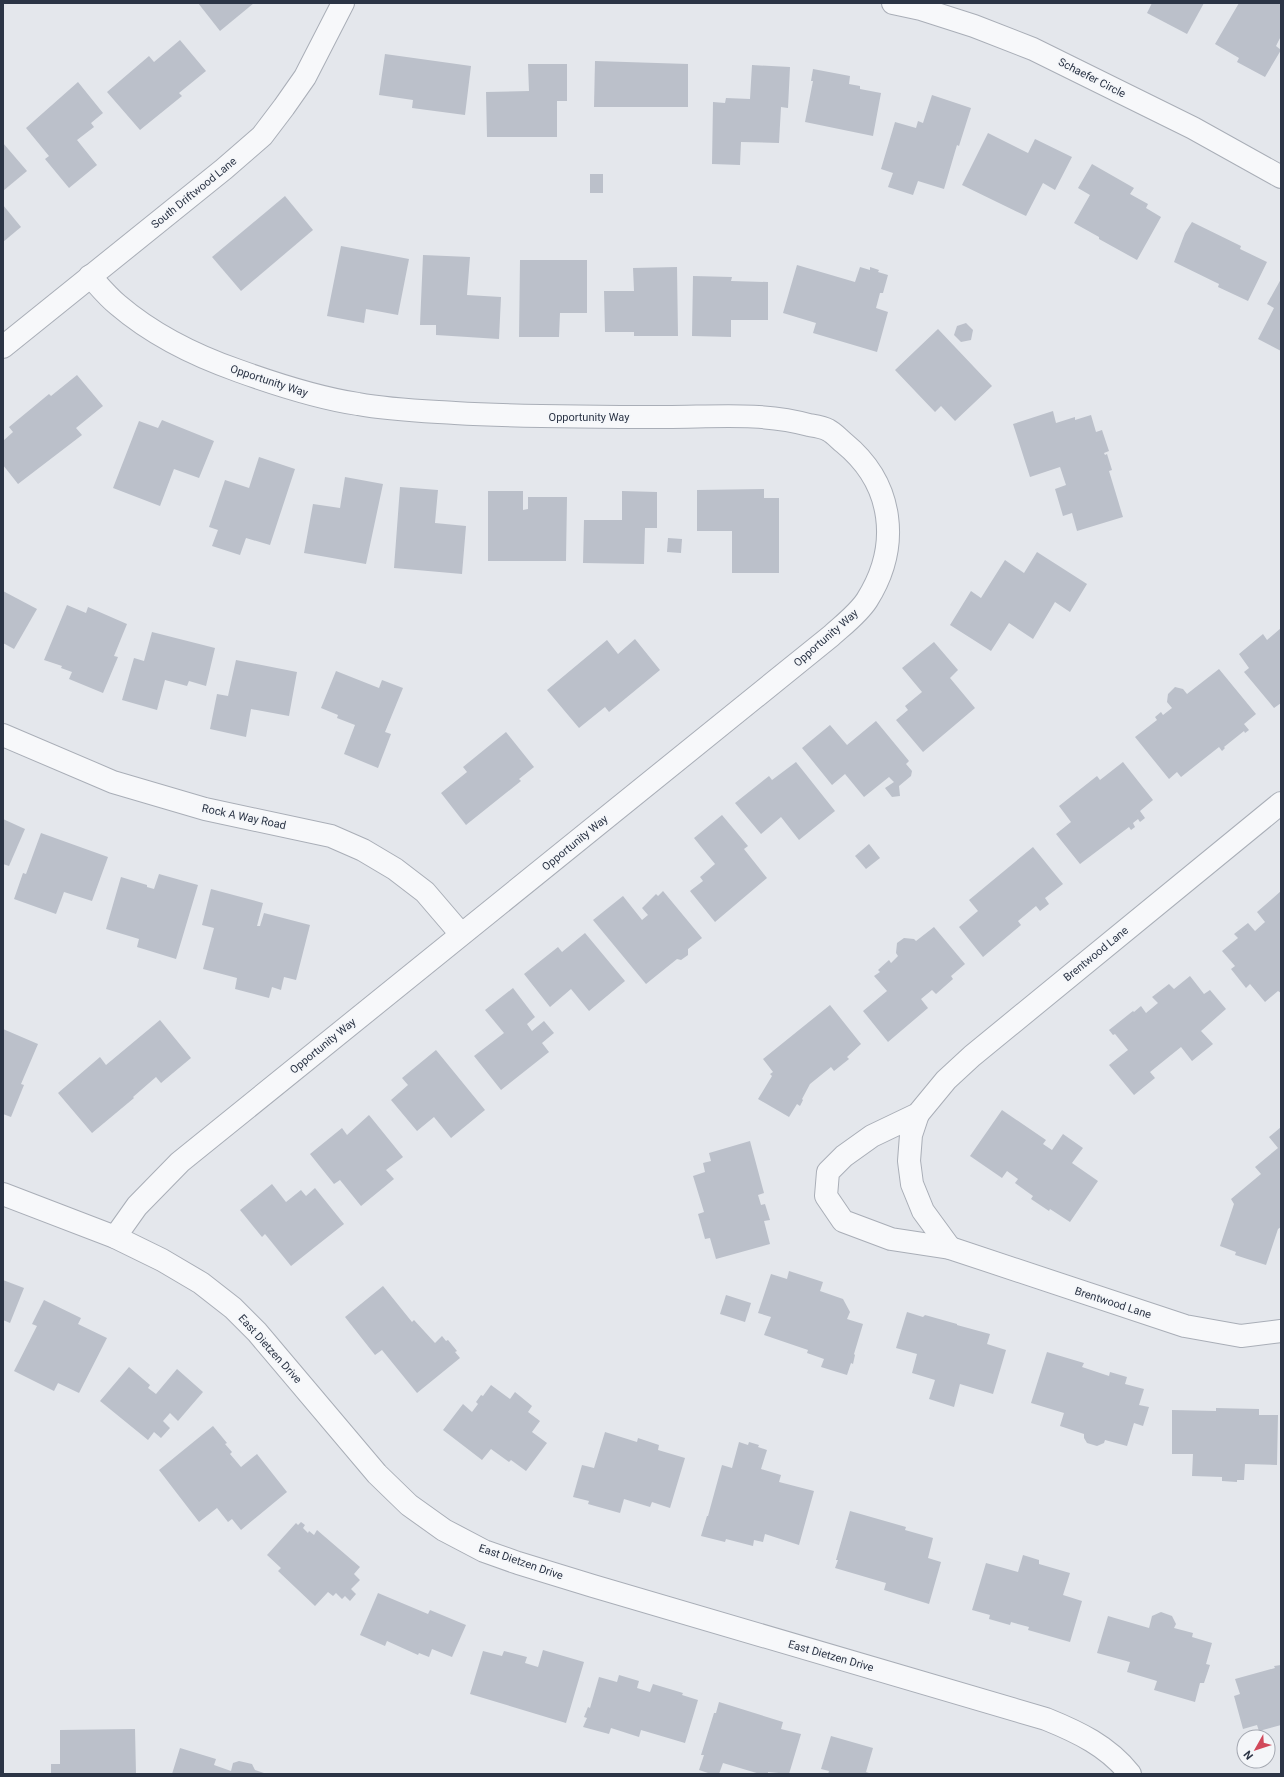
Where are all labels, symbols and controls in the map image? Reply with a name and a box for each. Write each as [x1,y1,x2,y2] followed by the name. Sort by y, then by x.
[1056,55,1128,101] street label: Schaefer Circle
[149,155,239,231] street label: South Driftwood Lane
[229,362,310,400] street label: Opportunity Way
[549,411,630,424] street label: Opportunity Way
[791,606,861,669] street label: Opportunity Way
[201,802,287,832] street label: Rock A Way Road
[540,812,611,873] street label: Opportunity Way
[1061,924,1131,984] street label: Brentwood Lane
[288,1015,359,1076] street label: Opportunity Way
[1073,1285,1153,1322] street label: Brentwood Lane
[236,1312,304,1386] street label: East Dietzen Drive
[477,1541,565,1583] street label: East Dietzen Drive
[787,1638,875,1674] street label: East Dietzen Drive
[1236,1729,1276,1769] north arrow
[1241,1748,1256,1762] text: N

